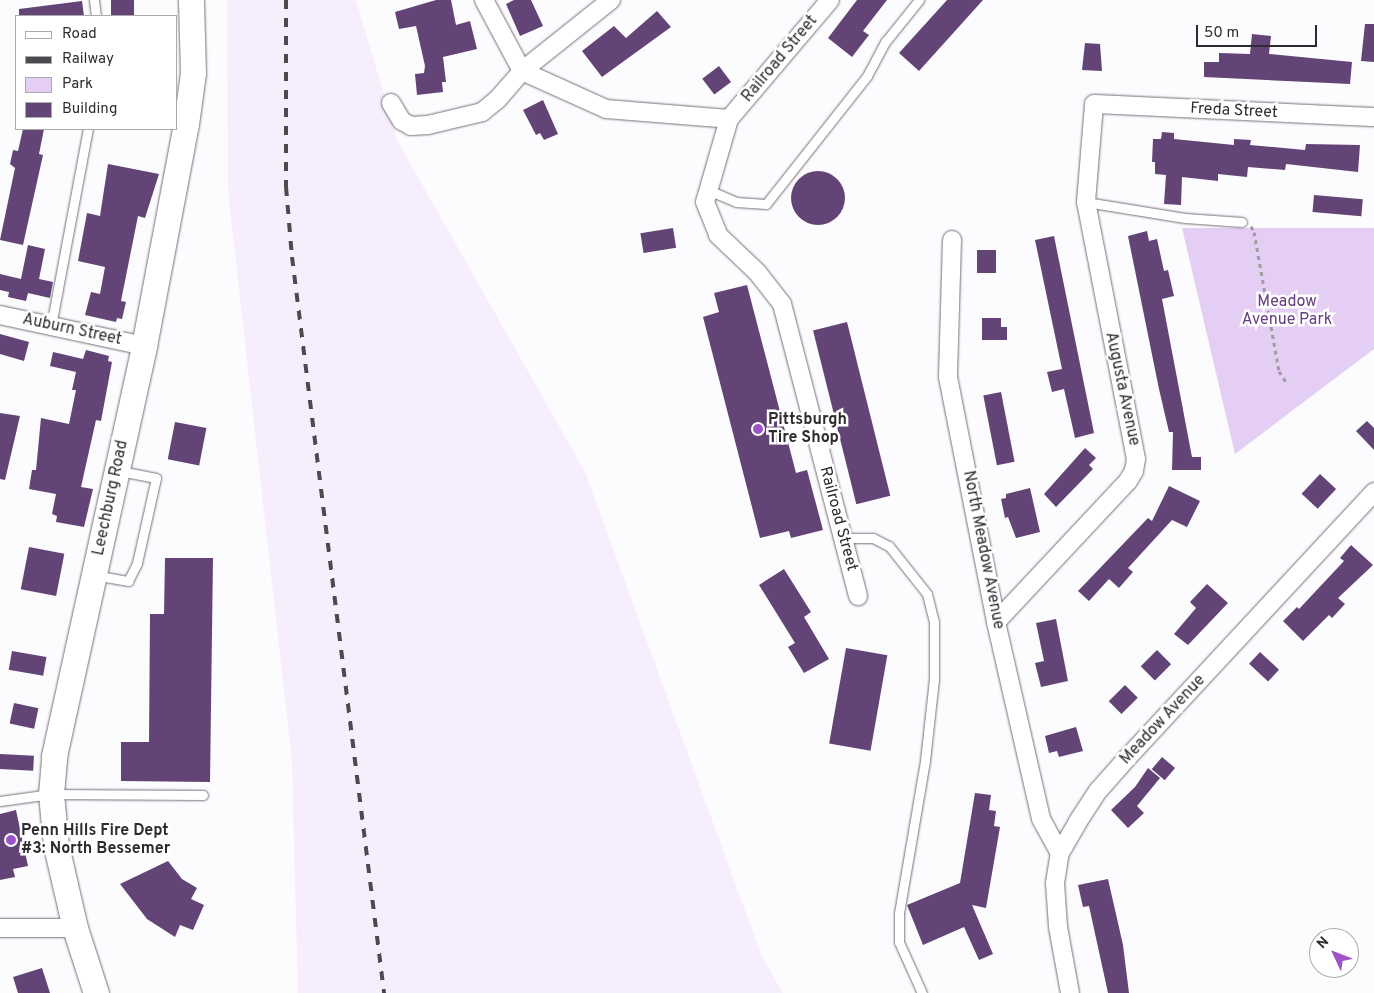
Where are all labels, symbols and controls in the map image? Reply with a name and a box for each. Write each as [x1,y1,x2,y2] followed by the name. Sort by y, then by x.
[738,12,822,106] street label: Railroad Street
[15,15,178,130] legend
[1199,15,1320,47] scale bar
[1204,24,1239,43] text: 50 m
[62,25,97,44] text: Road
[62,50,114,69] text: Railway
[62,75,93,94] text: Park
[1190,99,1278,123] street label: Freda Street
[62,100,117,119] text: Building
[1242,292,1332,330] park label: Meadow Avenue Park
[21,310,123,350] street label: Auburn Street
[1100,330,1144,448] street label: Augusta Avenue
[768,410,847,448] place label: Pittsburgh Tire Shop
[752,423,764,435] marker: Pittsburgh Tire Shop
[89,439,133,557] street label: Leechburg Road
[815,465,861,573] street label: Railroad Street
[958,469,1008,631] street label: North Meadow Avenue
[1116,671,1210,769] street label: Meadow Avenue
[21,821,170,859] place label: Penn Hills Fire Dept #3: North Bessemer
[5,834,17,846] marker: Penn Hills Fire Dept #3: North Bessemer
[1309,928,1359,978] north arrow
[1314,934,1333,953] text: N

